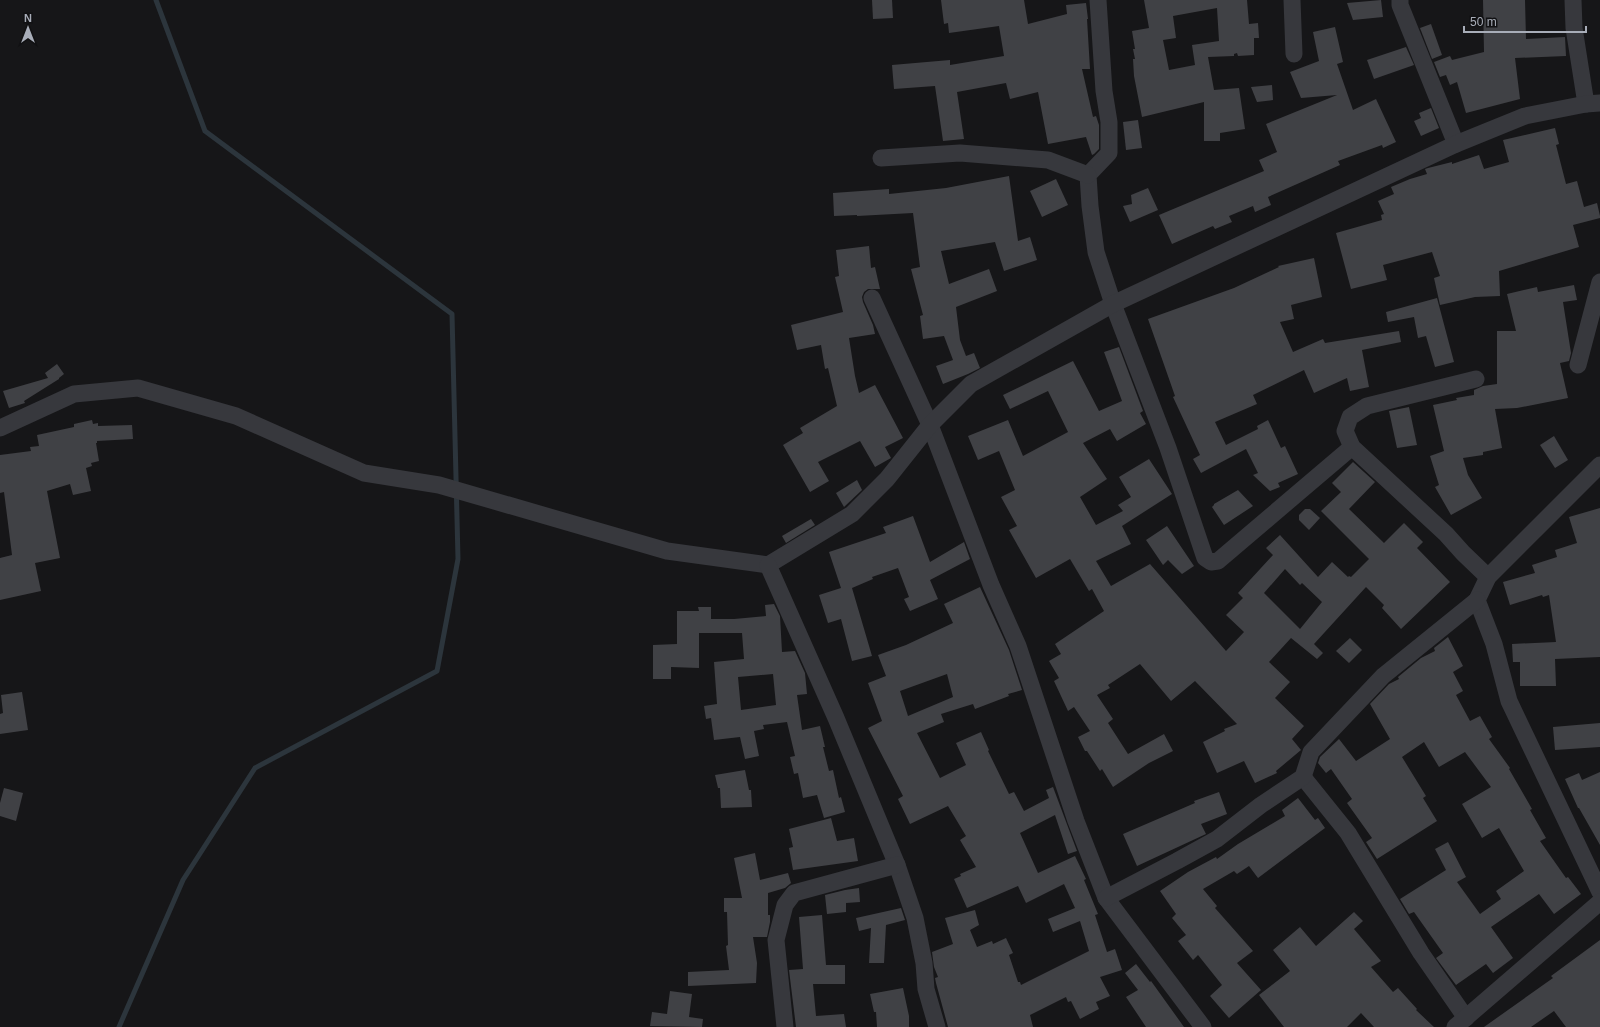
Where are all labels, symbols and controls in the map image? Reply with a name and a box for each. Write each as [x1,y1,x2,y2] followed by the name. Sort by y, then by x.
[8,8,48,48] north arrow
[1464,8,1586,34] scale bar
[24,12,32,24] text: N
[1470,15,1497,29] text: 50 m

